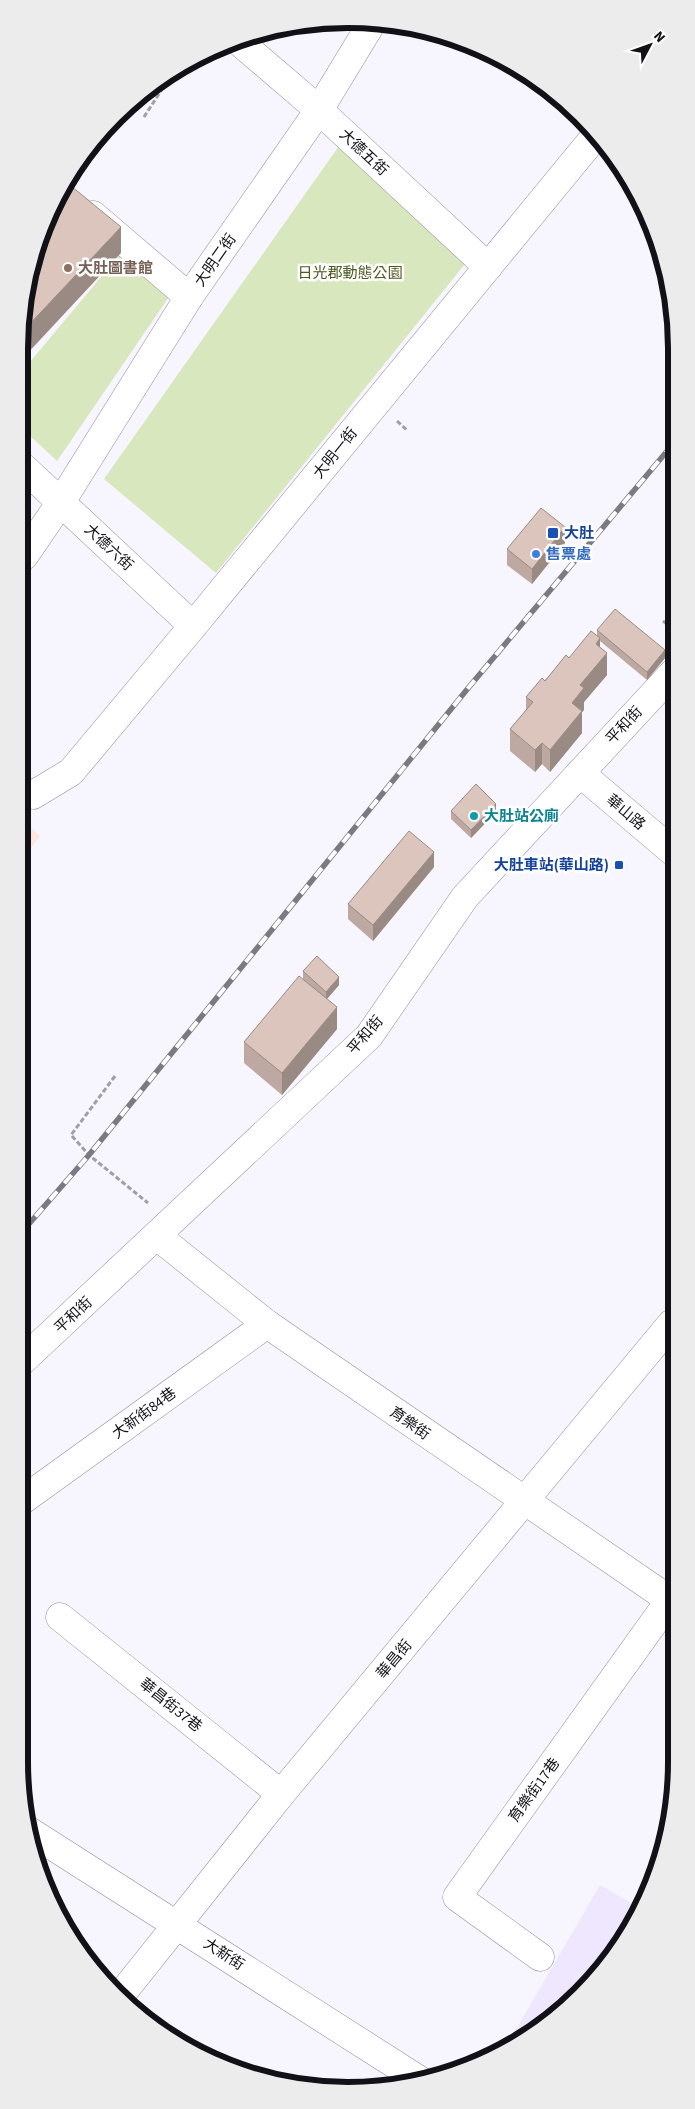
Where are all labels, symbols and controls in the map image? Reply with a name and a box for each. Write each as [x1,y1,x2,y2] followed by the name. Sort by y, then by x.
[625,20,675,70] north arrow
[648,27,670,47] text: N
[335,124,393,181] street label: 大德五街
[190,230,241,291] street label: 大明二街
[78,258,153,279] place label: 大肚圖書館
[62,262,74,274] marker: 大肚圖書館
[297,263,403,284] park label: 日光郡動態公園
[308,423,362,483] street label: 大明一街
[80,519,138,576] street label: 大德六街
[564,523,594,544] place label: 大肚
[546,526,560,540] marker: 大肚
[546,544,591,565] place label: 售票處
[530,548,542,560] marker: 售票處
[601,702,647,749] street label: 平和街
[602,790,650,835] street label: 華山路
[484,806,559,827] place label: 大肚站公廁
[468,810,480,822] marker: 大肚站公廁
[494,855,609,876] place label: 大肚車站(華山路)
[613,859,625,871] marker: 大肚車站(華山路)
[343,1011,388,1059] street label: 平和街
[50,1292,97,1338] street label: 平和街
[108,1383,181,1444] street label: 大新街84巷
[385,1402,434,1445] street label: 育樂街
[372,1635,417,1683] street label: 華昌街
[135,1674,206,1737] street label: 華昌街37巷
[504,1754,565,1827] street label: 育樂街17巷
[199,1933,248,1975] street label: 大新街

